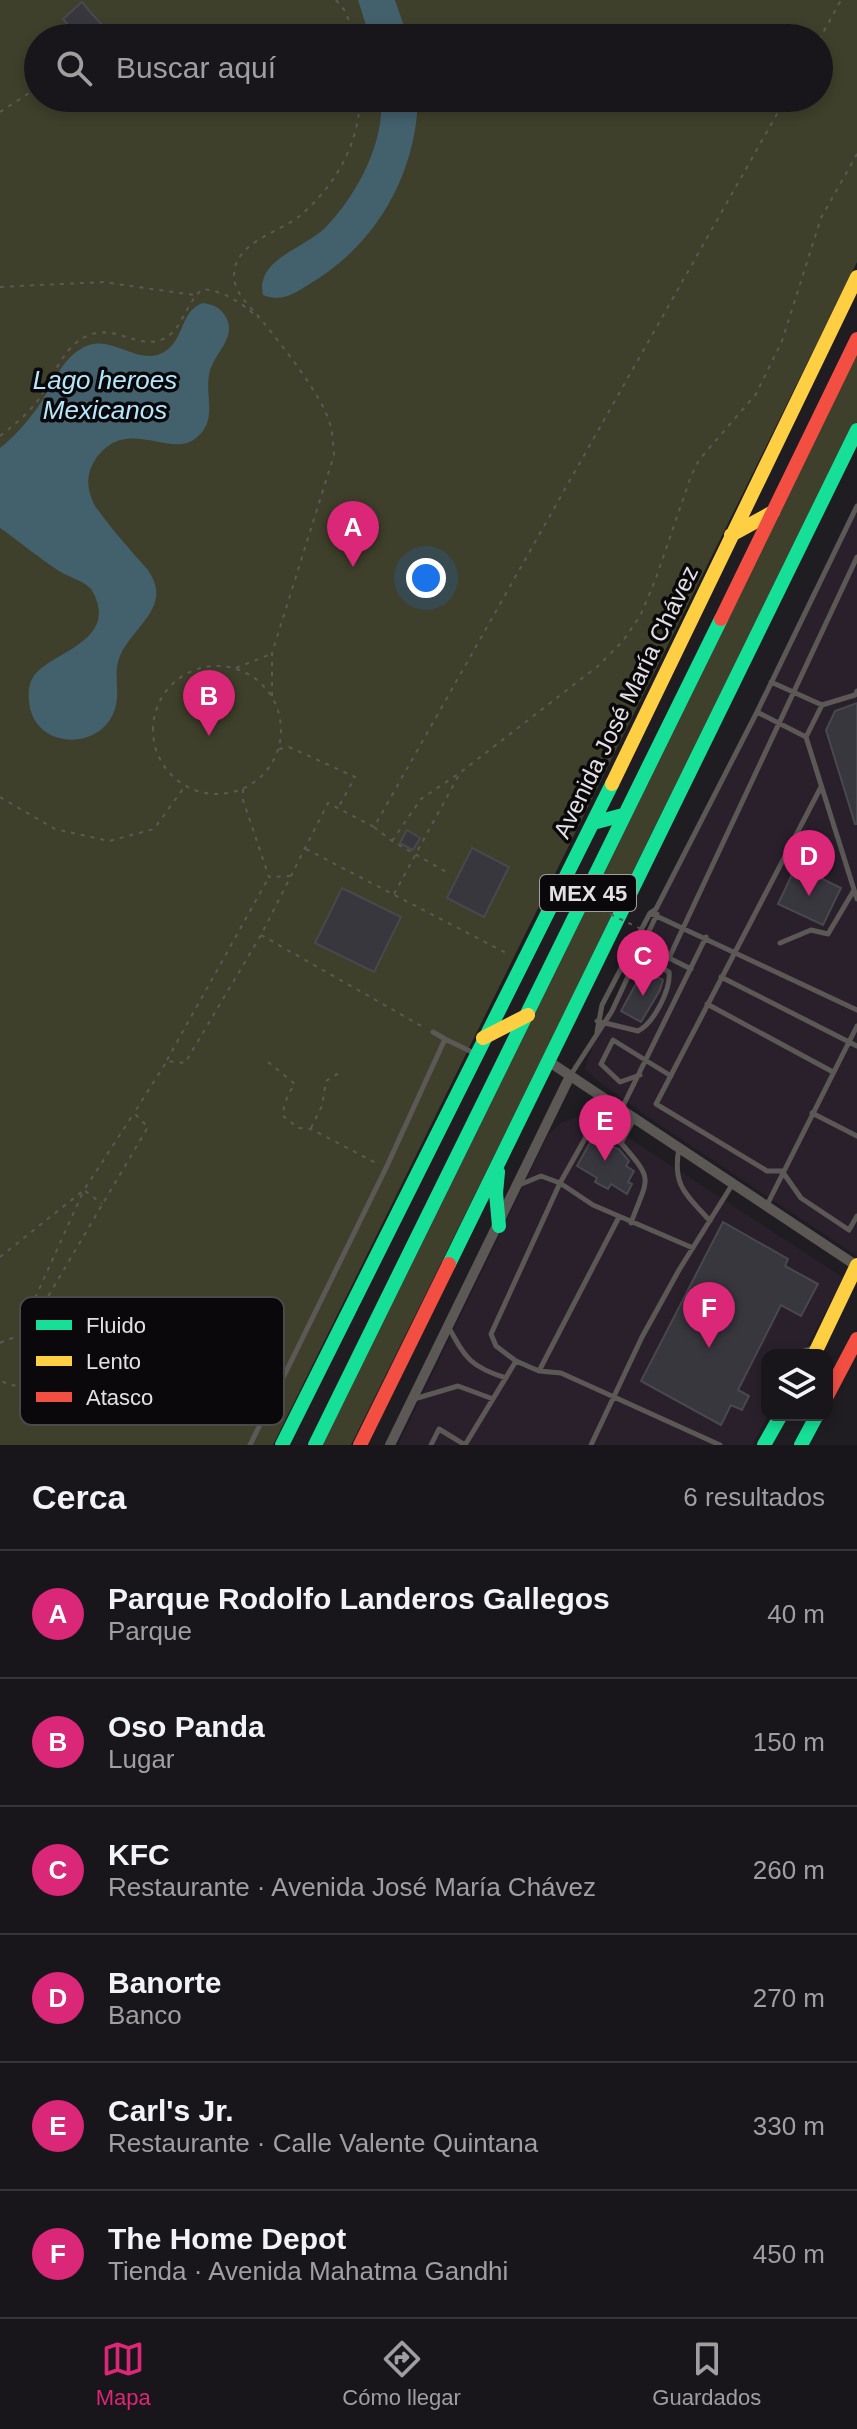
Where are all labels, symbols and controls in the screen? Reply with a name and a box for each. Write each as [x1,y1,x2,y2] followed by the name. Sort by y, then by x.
[24,24,833,112] search box
[52,46,96,90] icon: search
[116,51,276,84] text: Buscar aquí
[33,365,177,425] water label: Lago heroes Mexicanos
[327,501,379,567] pin: A
[406,558,446,598] your location
[548,561,703,842] street label: Avenida José María Chávez
[183,670,235,736] pin: B
[783,830,835,896] pin: D
[540,875,636,911] road number: MEX 45
[617,930,669,996] pin: C
[579,1095,631,1161] pin: E
[683,1282,735,1348] pin: F
[20,1297,284,1425] legend
[86,1313,146,1338] text: Fluido
[86,1349,141,1374] text: Lento
[761,1349,833,1421] map controls
[761,1349,833,1421] button: layers
[86,1385,153,1410] text: Atasco
[32,1478,127,1516] text: Cerca
[683,1482,825,1512] text: 6 resultados
[108,1582,610,1615] text: Parque Rodolfo Landeros Gallegos
[49,1599,67,1629] text: A
[767,1599,825,1629] text: 40 m
[108,1616,192,1646] text: Parque
[108,1710,265,1743] text: Oso Panda
[49,1727,67,1757] text: B
[753,1727,825,1757] text: 150 m
[108,1744,175,1774] text: Lugar
[108,1838,170,1871] text: KFC
[49,1855,67,1885] text: C
[753,1855,825,1885] text: 260 m
[108,1872,596,1902] text: Restaurante · Avenida José María Chávez
[108,1966,221,1999] text: Banorte
[49,1983,67,2013] text: D
[753,1983,825,2013] text: 270 m
[108,2000,182,2030] text: Banco
[108,2094,234,2127] text: Carl's Jr.
[49,2111,67,2141] text: E
[753,2111,825,2141] text: 330 m
[108,2128,538,2158] text: Restaurante · Calle Valente Quintana
[108,2222,346,2255] text: The Home Depot
[50,2239,66,2269] text: F
[753,2239,825,2269] text: 450 m
[108,2256,508,2286] text: Tienda · Avenida Mahatma Gandhi
[96,2337,151,2411] tab: Mapa
[342,2337,461,2411] tab: Cómo llegar
[652,2337,761,2411] tab: Guardados

